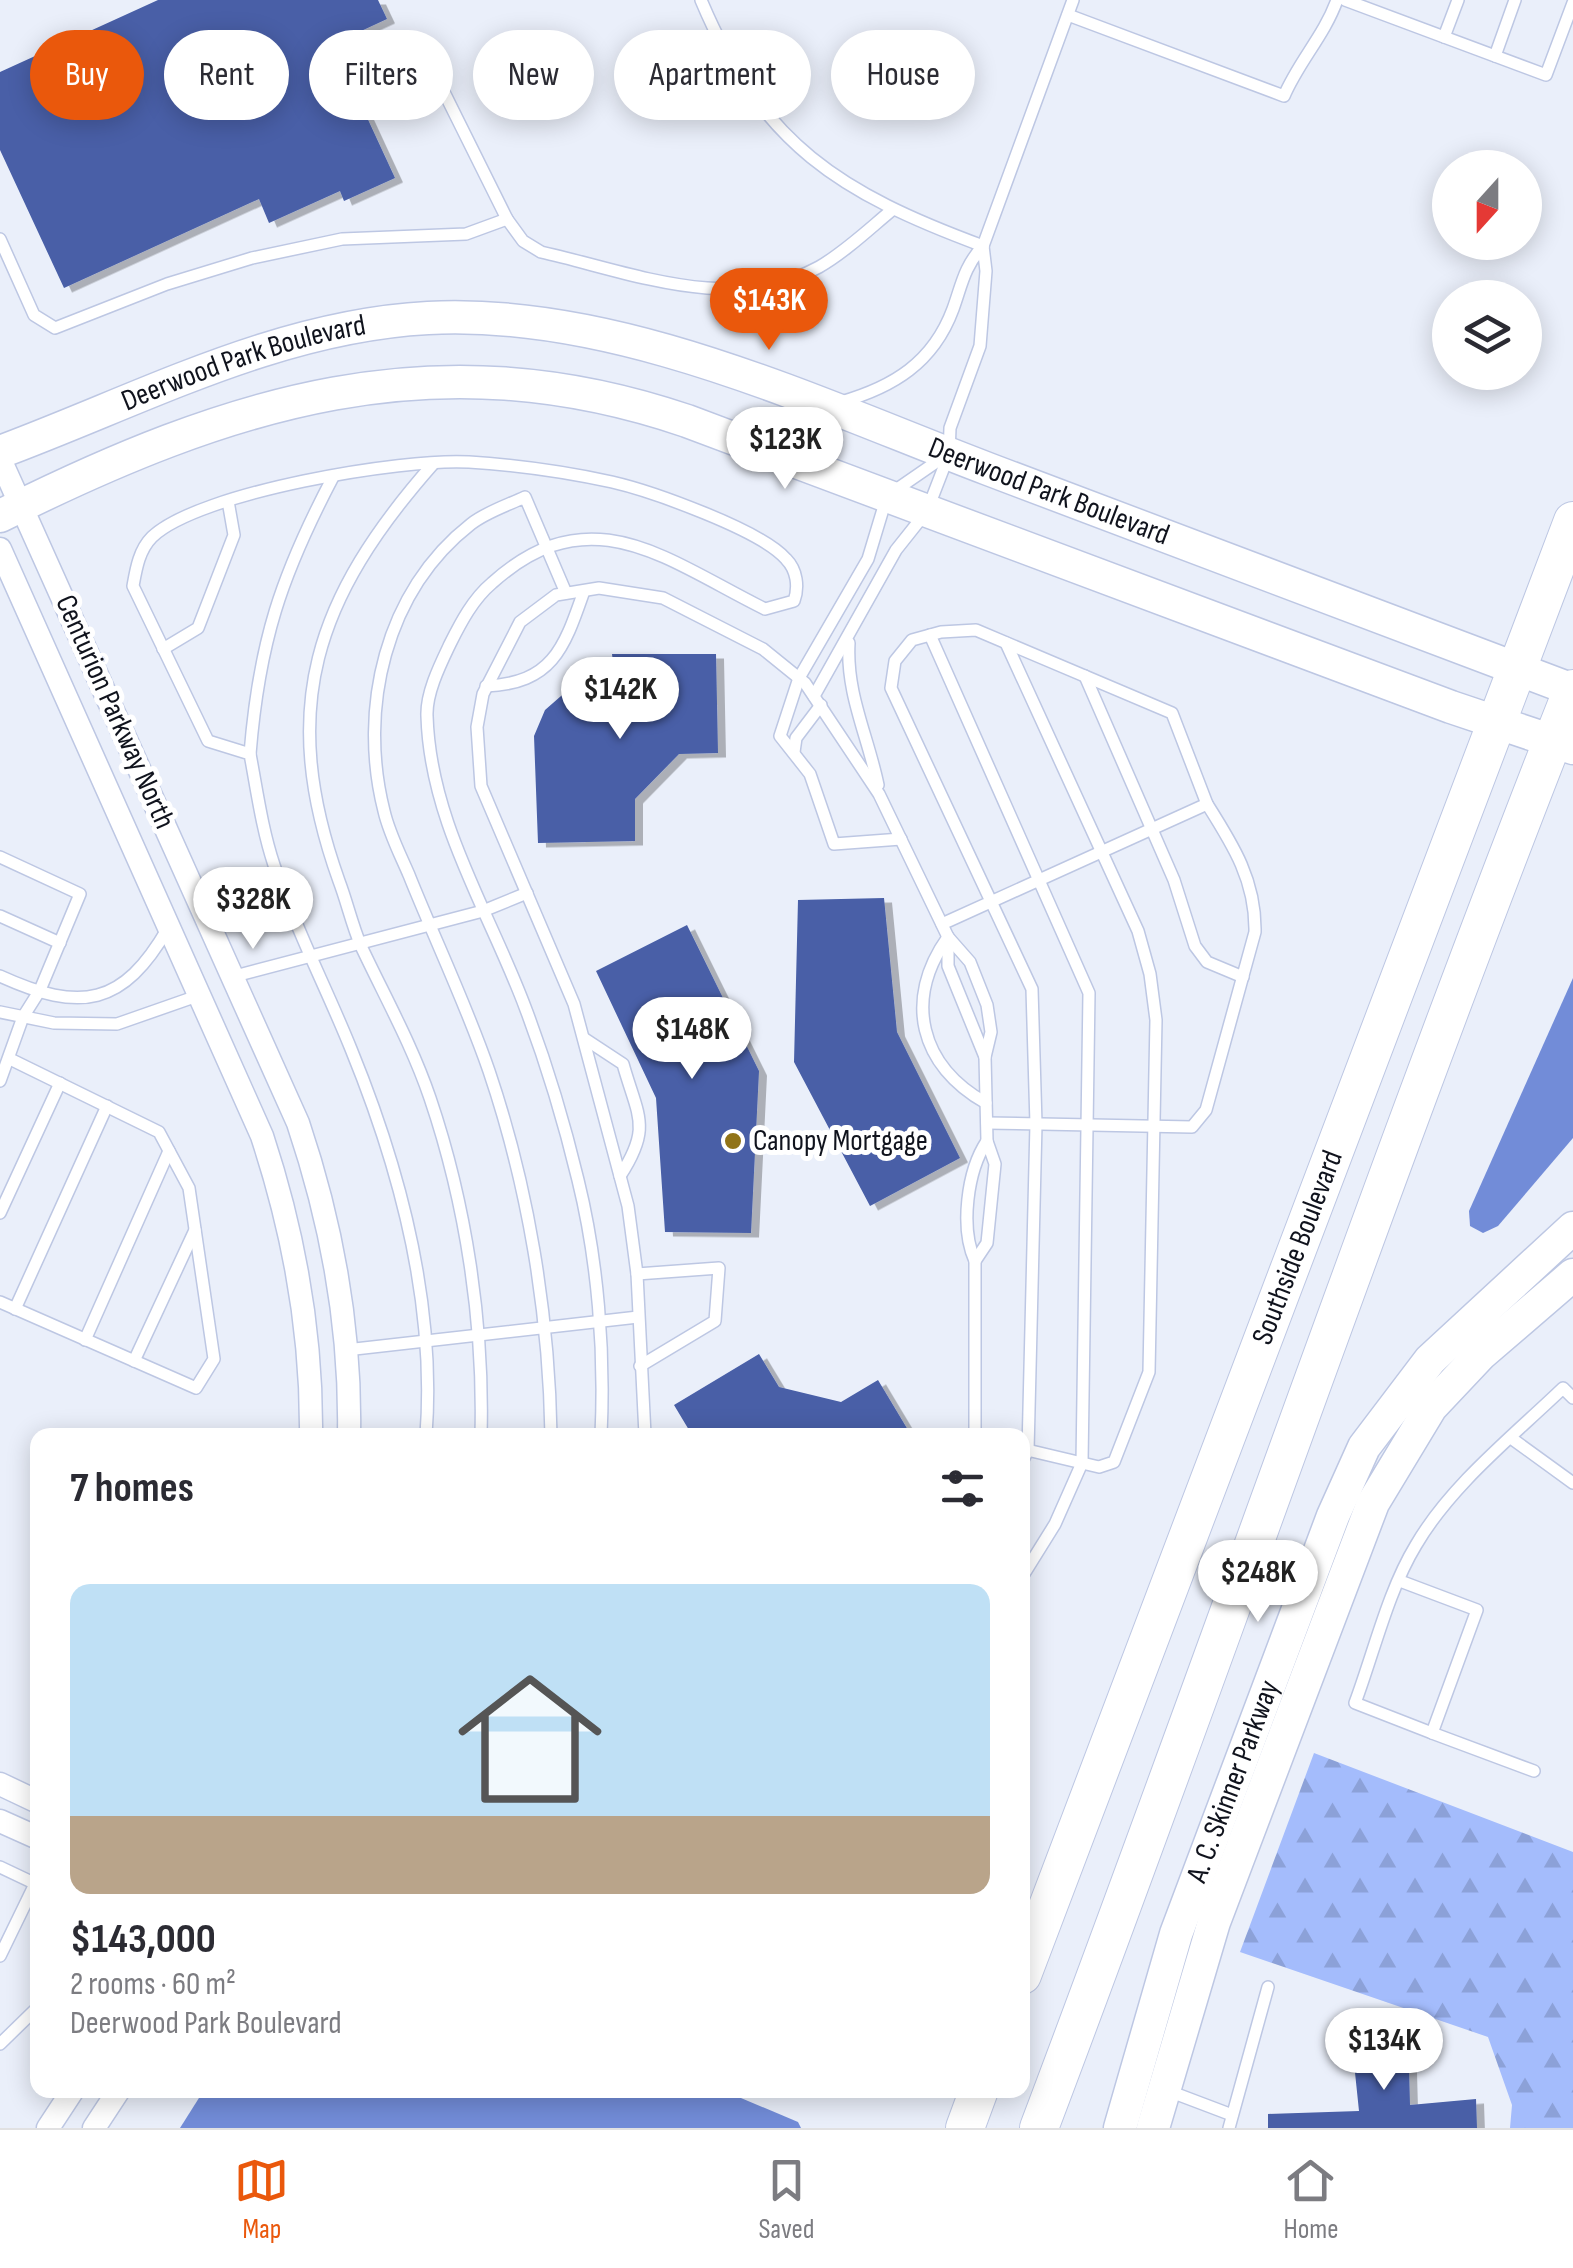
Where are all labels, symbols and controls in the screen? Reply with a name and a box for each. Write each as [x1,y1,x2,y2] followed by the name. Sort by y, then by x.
[30,30,144,120] chip: Buy
[164,30,289,120] chip: Rent
[309,30,453,120] chip: Filters
[473,30,594,120] chip: New
[614,30,811,120] chip: Apartment
[831,30,975,120] chip: House
[1432,150,1542,260] north arrow
[1432,150,1542,390] map controls
[699,268,839,353] pin: $143K
[1432,280,1542,390] button: layers
[732,281,806,320] text: $143K
[116,307,368,419] street label: Deerwood Park Boulevard
[715,407,855,492] pin: $123K
[748,420,822,459] text: $123K
[923,430,1174,553] street label: Deerwood Park Boulevard
[47,590,183,834] street label: Centurion Parkway North
[550,657,690,742] pin: $142K
[583,670,657,709] text: $142K
[183,867,323,952] pin: $328K
[215,880,291,919] text: $328K
[622,997,762,1082] pin: $148K
[655,1010,730,1049] text: $148K
[753,1123,928,1159] place label: Canopy Mortgage
[722,1130,744,1152] marker: Canopy Mortgage
[1245,1145,1351,1350] street label: Southside Boulevard
[935,1461,990,1516] icon: filters
[70,1463,194,1514] text: 7 homes
[1188,1540,1328,1625] pin: $248K
[1220,1553,1296,1592] text: $248K
[440,1649,620,1829] icon: home
[1179,1675,1288,1888] street label: A. C. Skinner Parkway
[70,1914,216,1965] text: $143,000
[70,1965,236,2004] text: 2 rooms · 60 m²
[70,2004,342,2043] text: Deerwood Park Boulevard
[1314,2008,1454,2093] pin: $134K
[1347,2021,1421,2060] text: $134K
[234,2153,289,2246] tab: Map
[758,2153,815,2246] tab: Saved
[1283,2153,1339,2246] tab: Home

